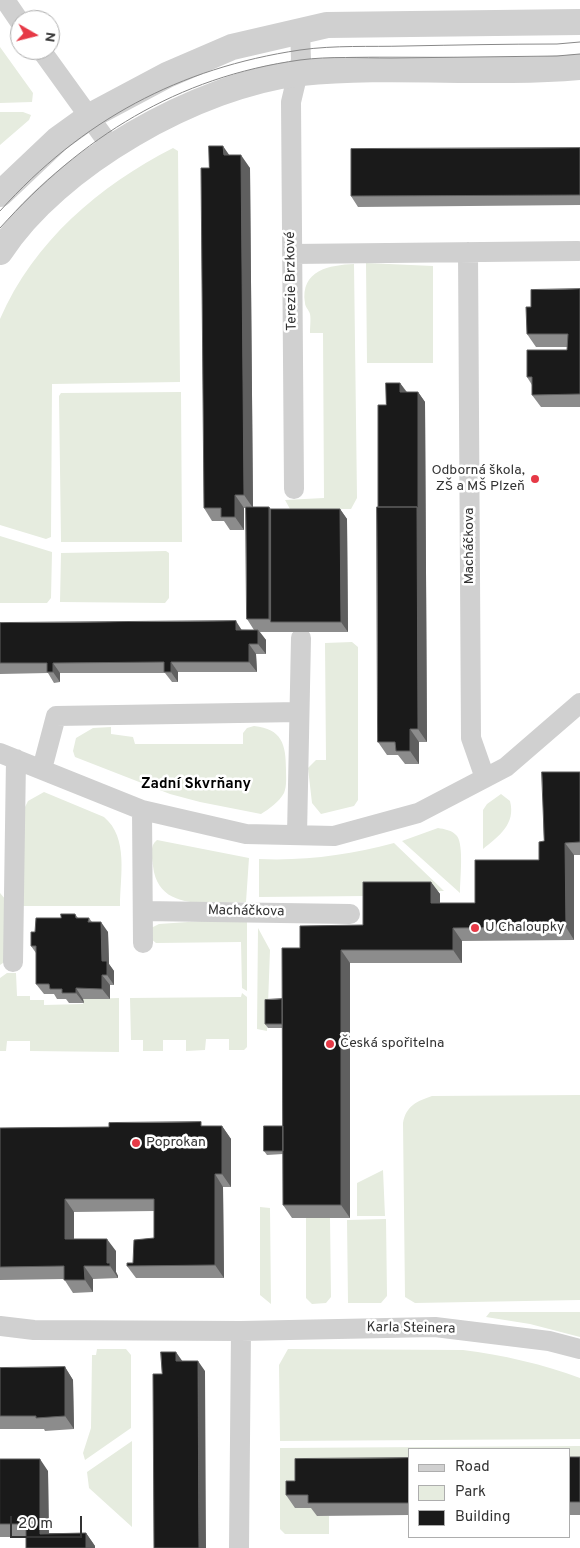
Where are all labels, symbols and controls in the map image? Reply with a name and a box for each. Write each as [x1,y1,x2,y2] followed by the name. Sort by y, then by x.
[10,10,60,60] north arrow
[40,31,58,43] text: N
[283,231,301,331] street label: Terezie Brzkové
[431,463,525,496] place label: Odborná škola, ZŠ a MŠ Plzeň
[529,473,541,485] marker: Odborná škola, ZŠ a MŠ Plzeň
[462,508,478,584] street label: Macháčkova
[141,776,251,794] district label: Zadní Skvrňany
[208,903,284,921] street label: Macháčkova
[485,920,564,936] place label: U Chaloupky
[469,922,481,934] marker: U Chaloupky
[340,1036,444,1052] place label: Česká spořitelna
[324,1038,336,1050] marker: Česká spořitelna
[146,1135,206,1151] place label: Poprokan
[130,1137,142,1149] marker: Poprokan
[366,1320,456,1338] street label: Karla Steinera
[408,1448,570,1538] legend
[455,1458,490,1477] text: Road
[455,1483,486,1502] text: Park
[12,1506,85,1538] scale bar
[455,1508,510,1527] text: Building
[18,1515,53,1534] text: 20 m

